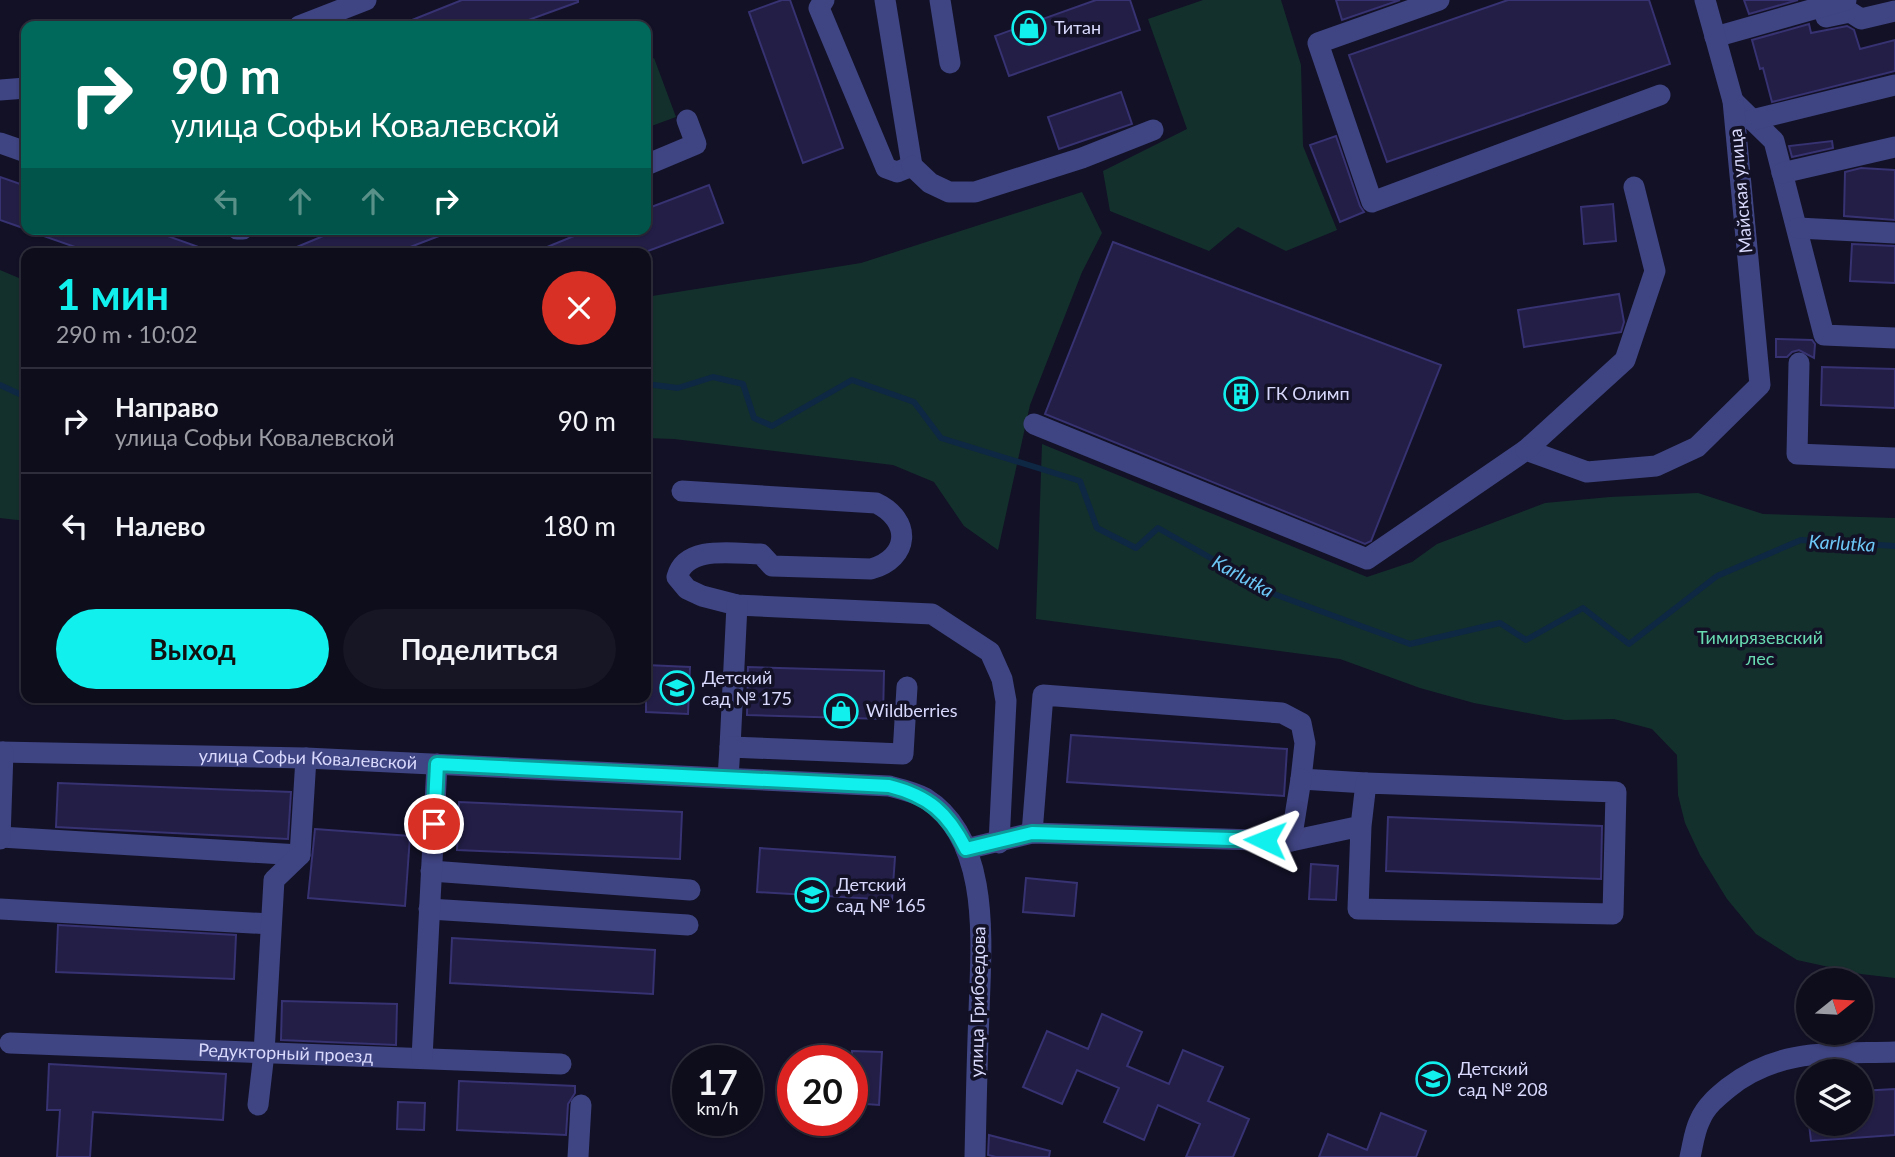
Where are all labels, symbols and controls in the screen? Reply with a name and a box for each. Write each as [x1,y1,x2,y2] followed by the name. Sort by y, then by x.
[1010,9,1048,47] shop icon: Титан
[1054,16,1101,38] place label: Титан
[171,46,281,104] text: 90 m
[56,49,147,140] icon: right
[171,105,560,144] text: улица Софьи Ковалевской
[1724,128,1756,254] street label: Майская улица
[208,182,246,220] icon: left
[281,182,319,220] icon: ahead
[354,182,392,220] icon: ahead
[427,182,465,220] icon: right
[56,269,169,319] text: 1 мин
[542,271,616,345] button: close
[56,320,198,348] text: 290 m · 10:02
[1222,375,1260,413] building icon: ГК Олимп
[1266,382,1350,404] place label: ГК Олимп
[115,391,219,423] text: Направо
[56,402,94,440] icon: right
[558,405,616,437] text: 90 m
[115,423,394,451] text: улица Софьи Ковалевской
[56,507,94,545] icon: left
[115,510,205,542] text: Налево
[543,510,616,542] text: 180 m
[1808,529,1876,556] water label: Karlutka
[1208,549,1278,602] water label: Karlutka
[56,609,329,689] button: Выход
[343,609,616,689] button: Поделиться
[1697,626,1823,669] park label: Тимирязевский лес
[702,666,792,709] place label: Детский сад № 175
[658,669,696,707] school or university icon: Детский сад № 175
[822,692,860,730] shop icon: Wildberries
[866,699,958,721] place label: Wildberries
[198,744,418,773] street label: улица Софьи Ковалевской
[404,794,464,854] pin
[1228,803,1302,877] position arrow
[415,805,453,843] icon: arrive
[836,873,926,916] place label: Детский сад № 165
[793,876,831,914] school or university icon: Детский сад № 165
[965,926,989,1078] street label: улица Грибоедова
[1796,968,1872,1045] north arrow
[1796,968,1873,1136] map controls
[198,1038,374,1067] street label: Редукторный проезд
[777,1045,868,1136] speed limit sign: 20
[1458,1057,1548,1100] place label: Детский сад № 208
[1796,1059,1873,1136] button: layers
[697,1060,738,1102] text: 17
[1414,1060,1452,1098] school or university icon: Детский сад № 208
[696,1097,739,1119] text: km/h

